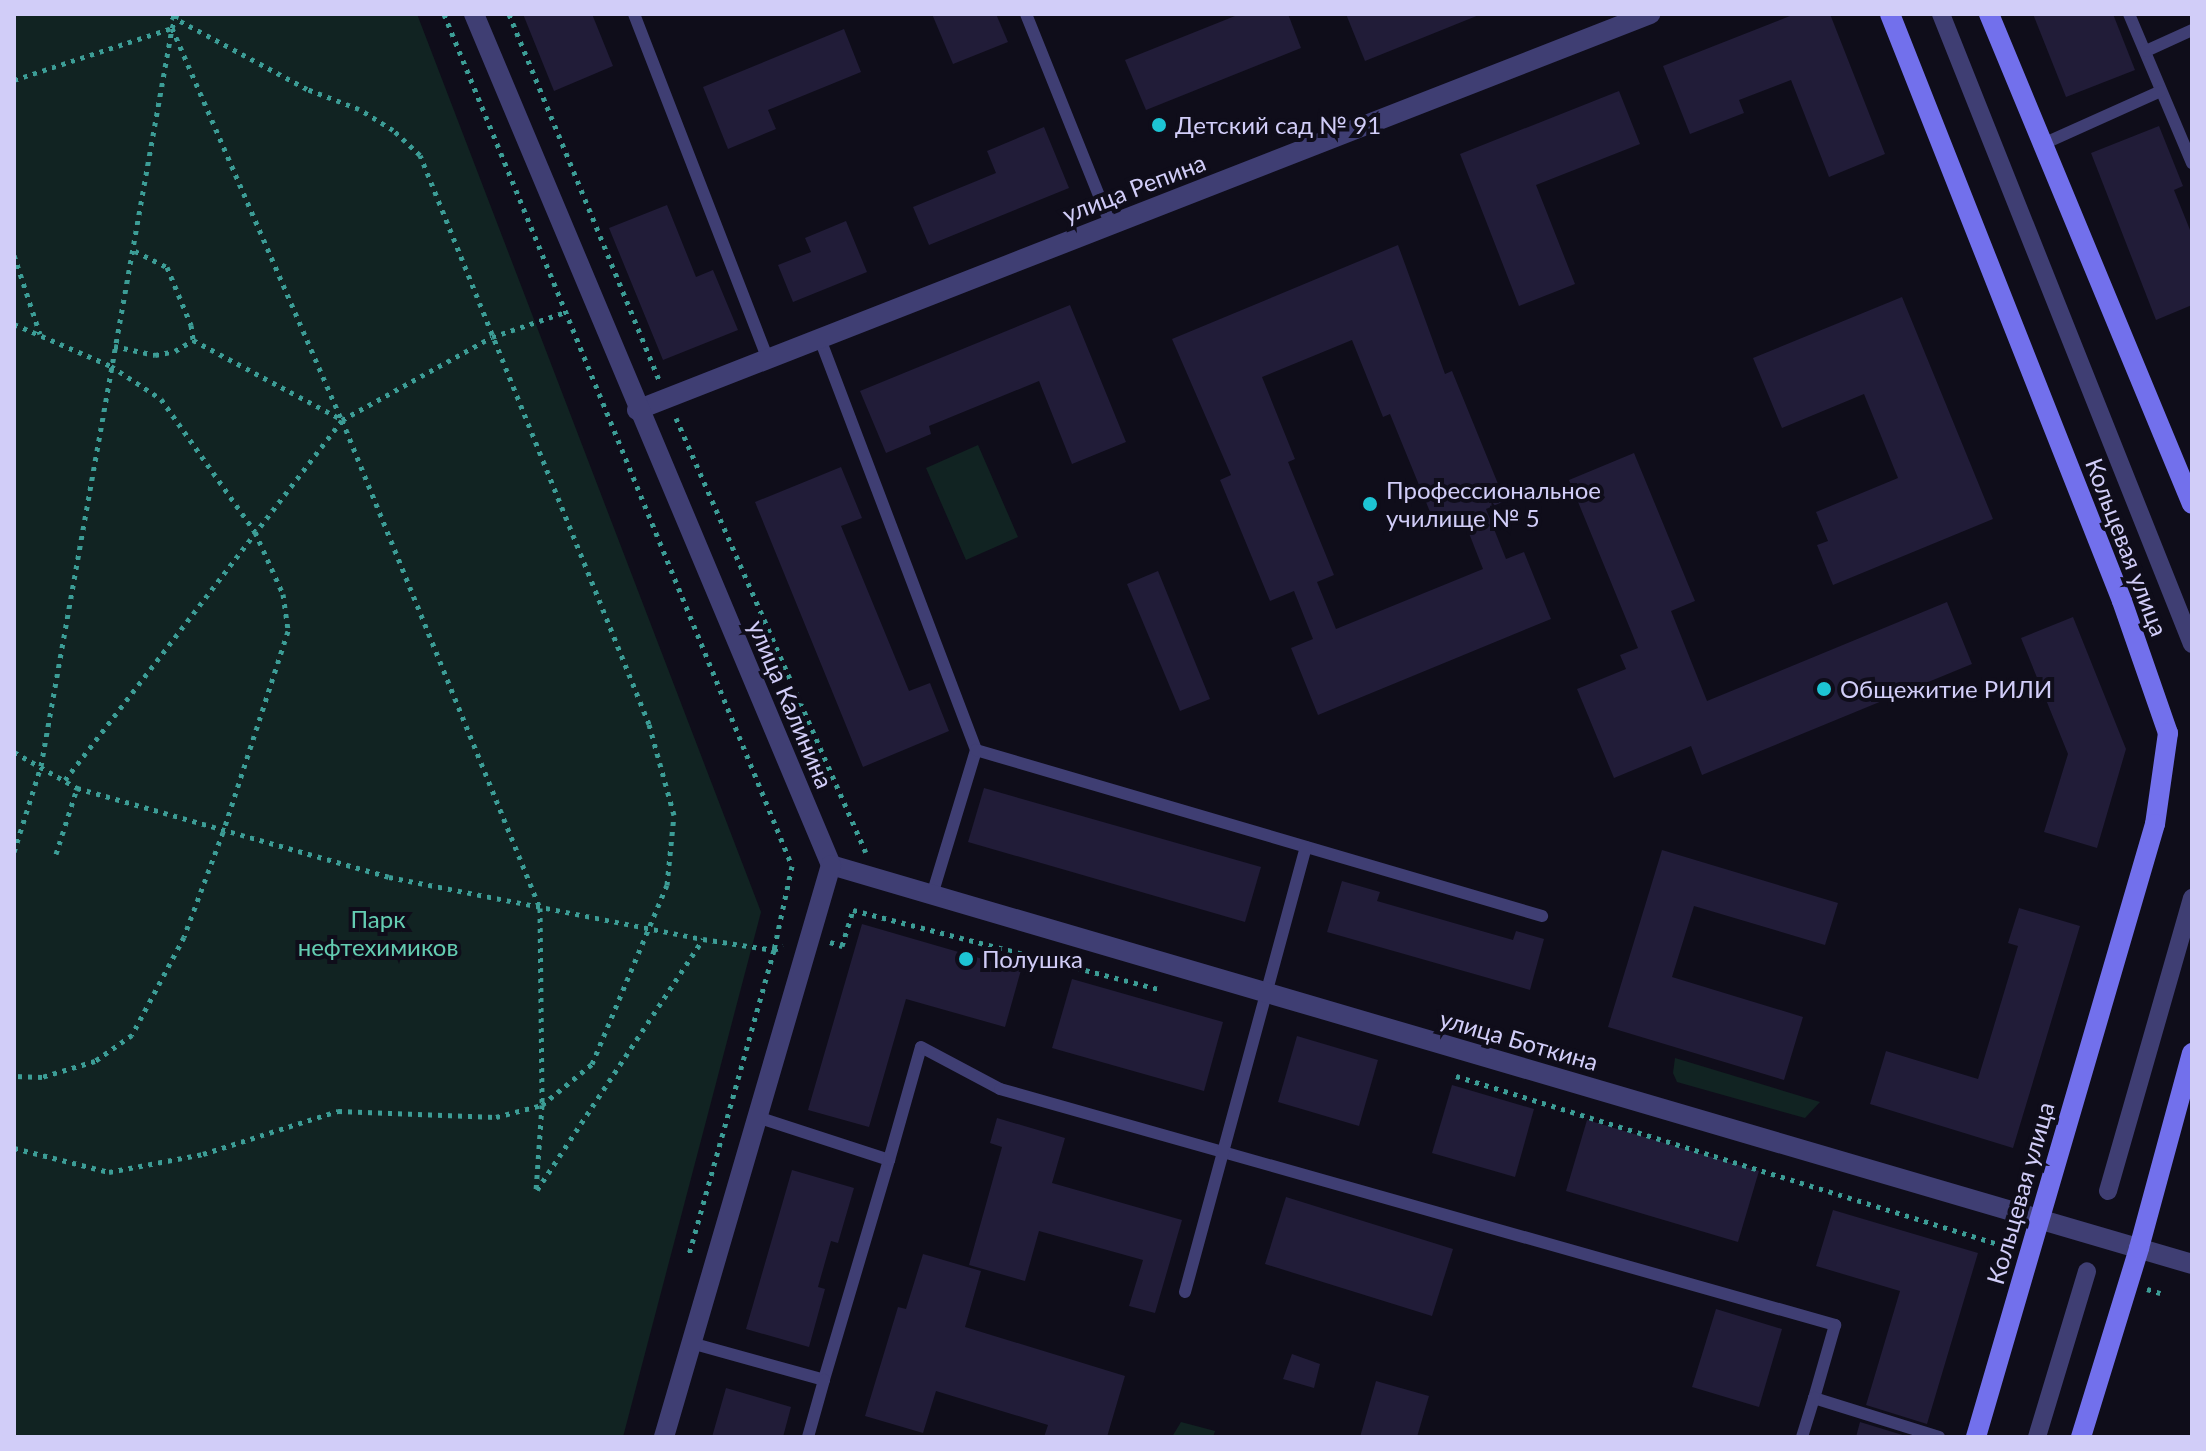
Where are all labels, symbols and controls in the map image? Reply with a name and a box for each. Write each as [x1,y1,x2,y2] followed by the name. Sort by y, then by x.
[1175,111,1381,139] place label: Детский сад № 91
[1150,116,1168,134] marker: Детский сад № 91
[1058,148,1210,228] street label: улица Репина
[2080,454,2174,640] street label: Кольцевая улица
[1386,476,1601,532] place label: Профессиональное училище № 5
[1361,495,1379,513] marker: Профессиональное училище № 5
[743,615,839,793] street label: улица Калинина
[1840,675,2052,703] place label: Общежитие РИЛИ
[1815,680,1833,698] marker: Общежитие РИЛИ
[298,905,458,961] park label: Парк нефтехимиков
[982,945,1083,973] place label: Полушка
[957,950,975,968] marker: Полушка
[1436,1004,1602,1076] street label: улица Боткина
[1980,1099,2060,1287] street label: Кольцевая улица

